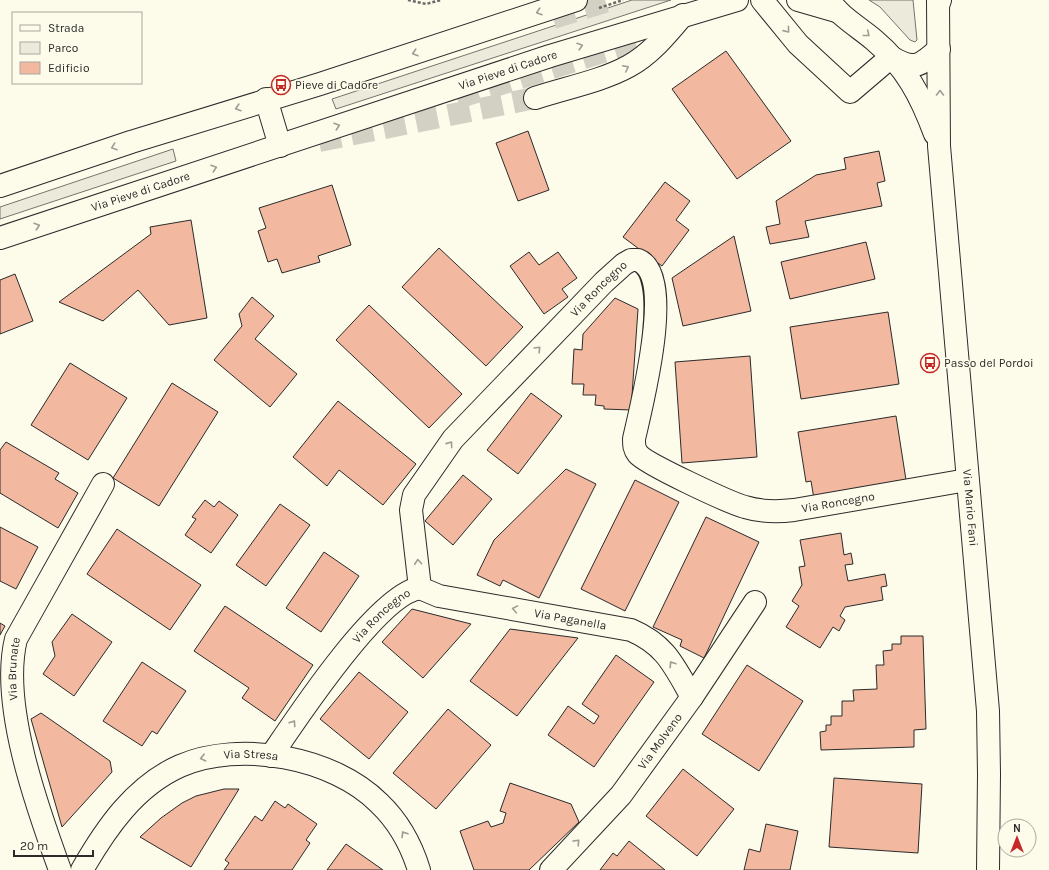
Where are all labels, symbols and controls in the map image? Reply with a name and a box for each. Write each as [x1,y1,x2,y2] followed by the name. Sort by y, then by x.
[535,7,542,16] one-way arrow
[12,12,142,84] legend
[48,21,84,35] text: Strada
[782,26,789,33] one-way arrow
[863,29,870,36] one-way arrow
[48,41,78,55] text: Parco
[577,43,584,51] one-way arrow
[457,47,559,93] street label: Via Pieve di Cadore
[412,48,419,56] one-way arrow
[48,61,89,75] text: Edificio
[621,65,629,73] one-way arrow
[270,74,292,96] bus stop icon: Pieve di Cadore
[295,78,378,92] place label: Pieve di Cadore
[936,90,944,96] one-way arrow
[234,103,241,112] one-way arrow
[333,123,340,131] one-way arrow
[110,143,117,151] one-way arrow
[210,164,217,172] one-way arrow
[89,169,192,214] street label: Via Pieve di Cadore
[33,222,40,231] one-way arrow
[567,258,630,320] street label: Via Roncegno
[533,346,541,354] one-way arrow
[919,352,941,374] bus stop icon: Passo del Pordoi
[944,356,1034,370] place label: Passo del Pordoi
[445,442,452,449] one-way arrow
[960,468,981,547] street label: Via Mario Fani
[800,489,876,516] street label: Via Roncegno
[413,559,422,565] one-way arrow
[349,585,413,646] street label: Via Roncegno
[512,605,518,614] one-way arrow
[533,606,608,633] street label: Via Paganella
[5,636,23,701] street label: Via Brunate
[670,661,677,668] one-way arrow
[635,710,685,772] street label: Via Molveno
[288,721,295,728] one-way arrow
[223,747,279,763] street label: Via Stresa
[200,754,207,762] one-way arrow
[997,818,1037,858] north arrow
[1013,822,1021,835] text: N
[401,831,409,838] one-way arrow
[14,832,93,858] scale bar
[20,839,48,853] text: 20 m
[572,839,579,846] one-way arrow

